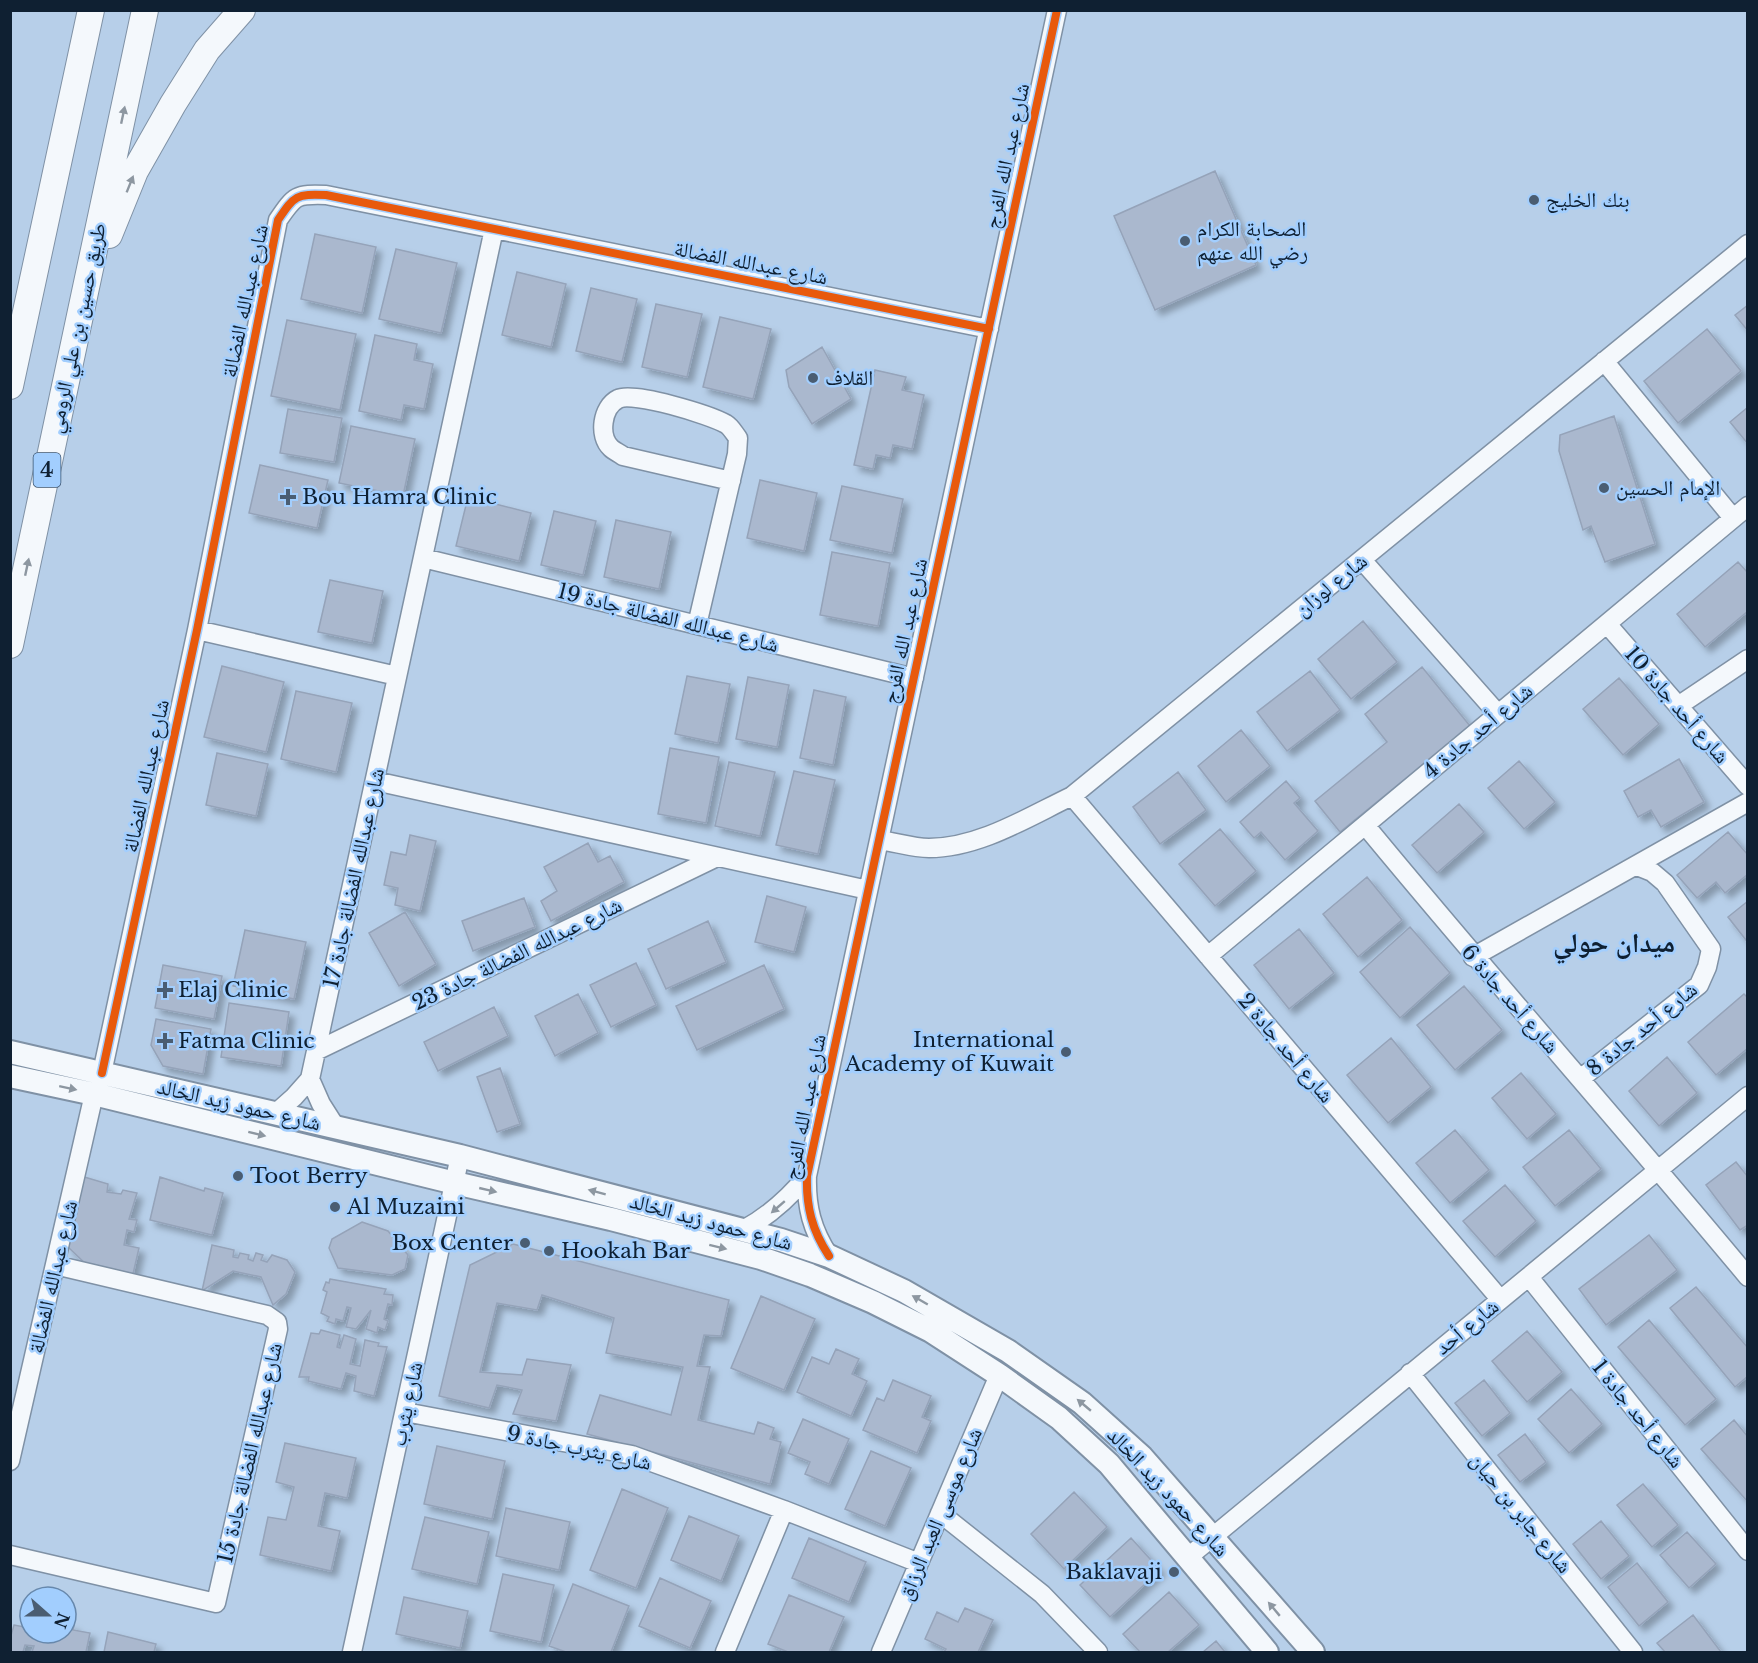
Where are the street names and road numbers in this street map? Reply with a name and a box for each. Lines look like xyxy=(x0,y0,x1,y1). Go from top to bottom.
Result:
street label: شارع عبد الله الفرج xyxy=(979,81,1035,231)
street label: طريق حسين بن علي الرومي xyxy=(42,221,115,436)
street label: شارع عبدالله الفضالة xyxy=(216,222,274,380)
street label: شارع عبدالله الفضالة xyxy=(672,235,830,291)
road number: 4 xyxy=(34,453,60,487)
street label: شارع لوزان xyxy=(1290,548,1372,622)
street label: شارع عبد الله الفرج xyxy=(877,556,933,706)
street label: شارع عبدالله الفضالة جادة 19 xyxy=(555,578,781,658)
street label: شارع أحد جادة 10 xyxy=(1619,641,1735,769)
street label: شارع أحد جادة 4 xyxy=(1418,678,1538,784)
street label: شارع عبدالله الفضالة xyxy=(117,697,175,855)
street label: شارع عبدالله الفضالة جادة 17 xyxy=(318,766,390,990)
street label: شارع عبدالله الفضالة جادة 23 xyxy=(408,892,626,1016)
street label: شارع أحد جادة 6 xyxy=(1456,939,1564,1059)
street label: شارع أحد جادة 8 xyxy=(1581,976,1703,1082)
street label: شارع أحد جادة 2 xyxy=(1233,988,1339,1108)
street label: شارع عبد الله الفرج xyxy=(778,1032,832,1182)
street label: شارع حمود زيد الخالد xyxy=(155,1074,323,1136)
street label: شارع حمود زيد الخالد xyxy=(627,1188,795,1256)
street label: شارع عبدالله الفضالة xyxy=(23,1198,83,1356)
street label: شارع أحد xyxy=(1430,1294,1504,1360)
street label: شارع عبدالله الفضالة جادة 15 xyxy=(212,1340,288,1566)
street label: شارع أحد جادة 1 xyxy=(1586,1355,1690,1473)
street label: شارع يثرب xyxy=(385,1360,429,1448)
street label: شارع يثرب جادة 9 xyxy=(504,1420,654,1476)
street label: شارع حمود زيد الخالد xyxy=(1102,1422,1234,1562)
street label: شارع موسى العبد الرزاق xyxy=(892,1424,988,1604)
street label: شارع جابر بن حيان xyxy=(1464,1447,1578,1579)

